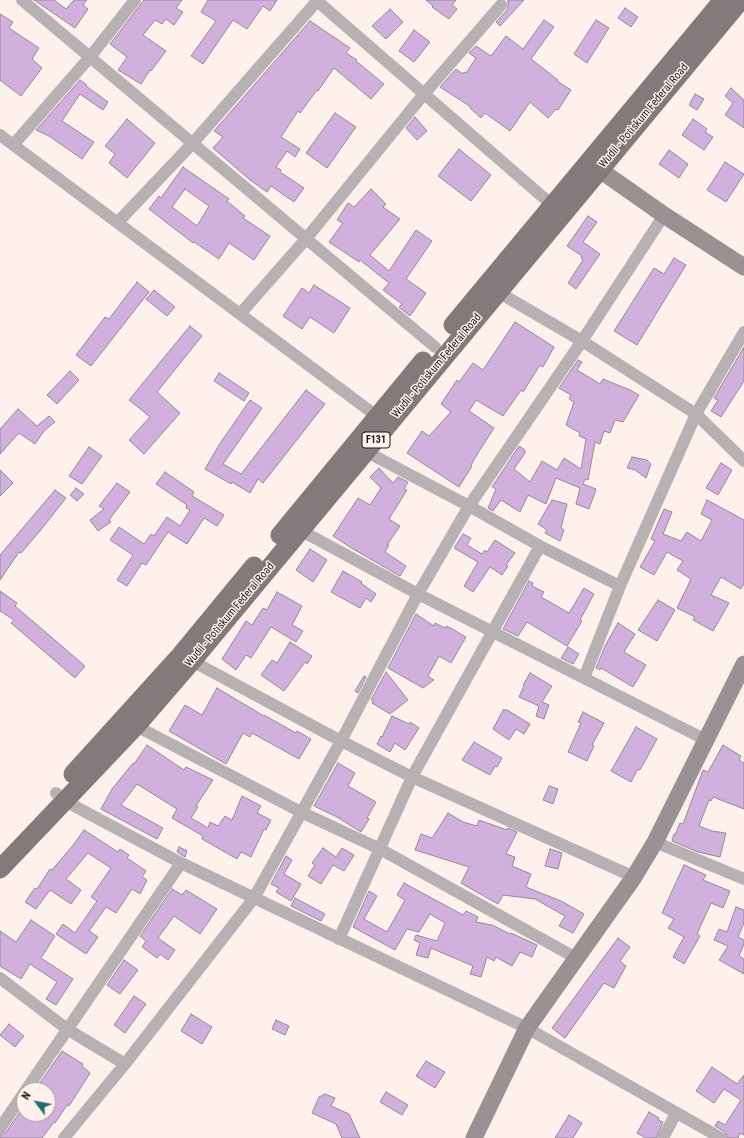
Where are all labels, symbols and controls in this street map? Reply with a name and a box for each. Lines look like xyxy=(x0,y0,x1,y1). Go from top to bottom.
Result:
street label: Wudil - Potiskum Federal Road xyxy=(597,61,691,171)
street label: Wudil - Potiskum Federal Road xyxy=(390,311,484,421)
road number: F131 xyxy=(362,432,390,448)
street label: Wudil - Potiskum Federal Road xyxy=(183,560,277,670)
north arrow xyxy=(16,1082,56,1122)
text: N xyxy=(19,1090,34,1102)

